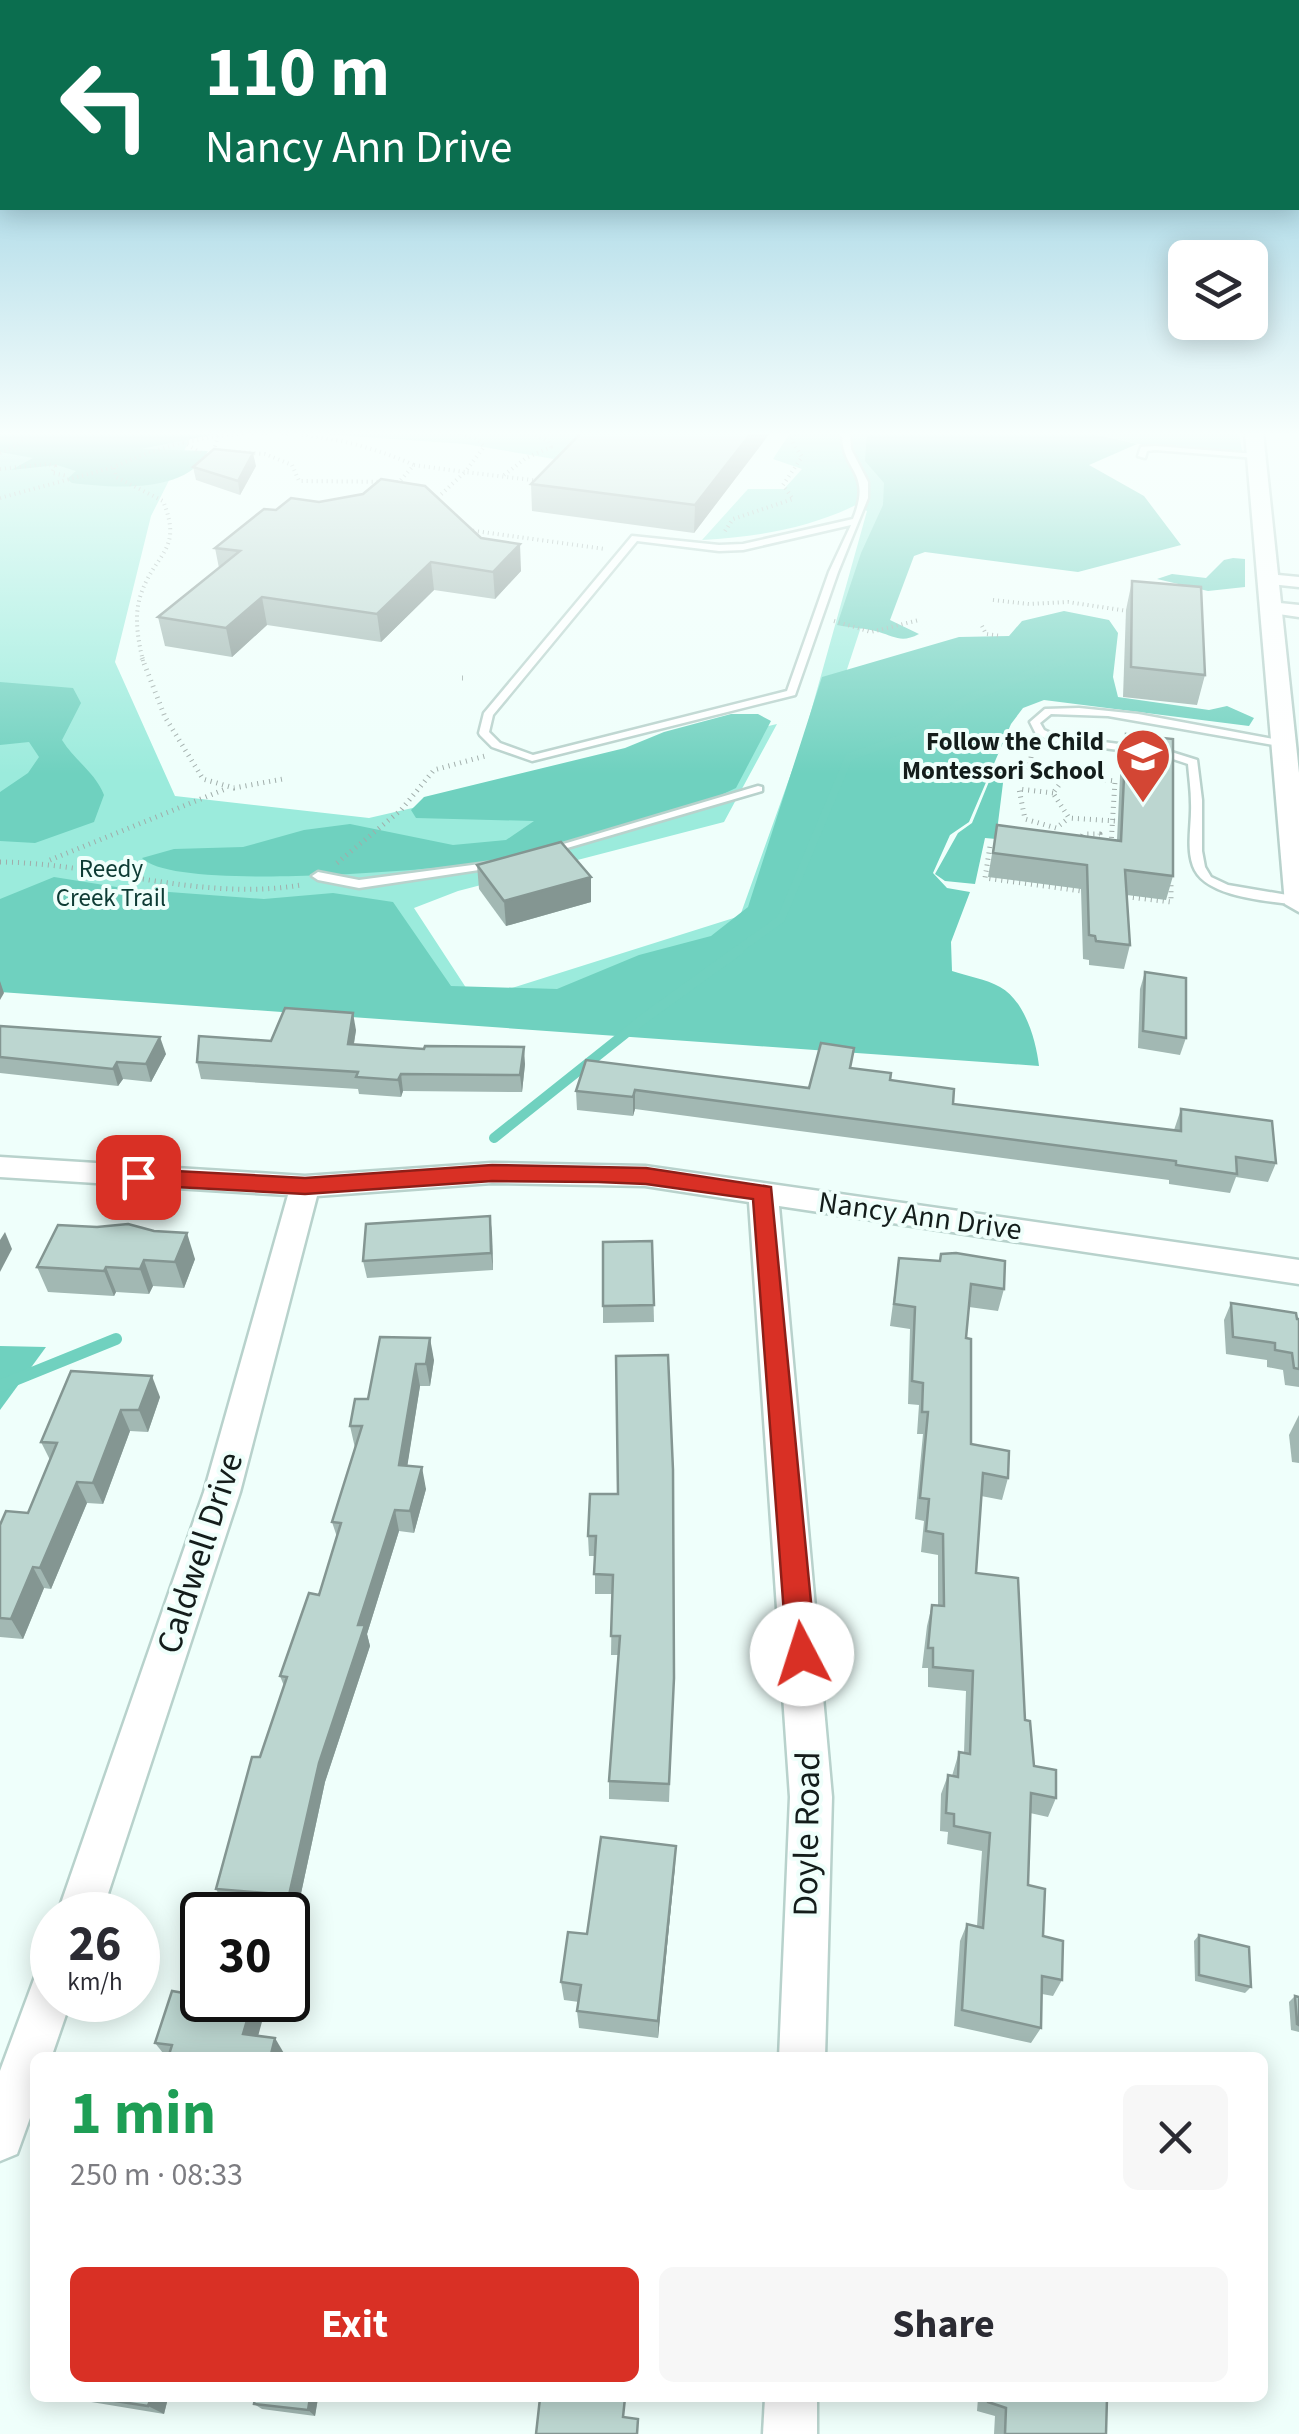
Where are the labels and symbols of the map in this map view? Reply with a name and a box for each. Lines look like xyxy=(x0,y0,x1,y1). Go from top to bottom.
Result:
place label: Follow the Child Montessori School xyxy=(902,724,1104,789)
school or university icon: Follow the Child Montessori School xyxy=(1113,726,1173,805)
park label: Reedy Creek Trail xyxy=(56,851,166,916)
pin xyxy=(96,1135,181,1220)
street label: Nancy Ann Drive xyxy=(816,1180,1024,1252)
street label: Caldwell Drive xyxy=(144,1446,256,1660)
position arrow xyxy=(750,1602,854,1706)
street label: Doyle Road xyxy=(781,1751,833,1917)
speed limit sign: 30 xyxy=(180,1892,310,2022)

